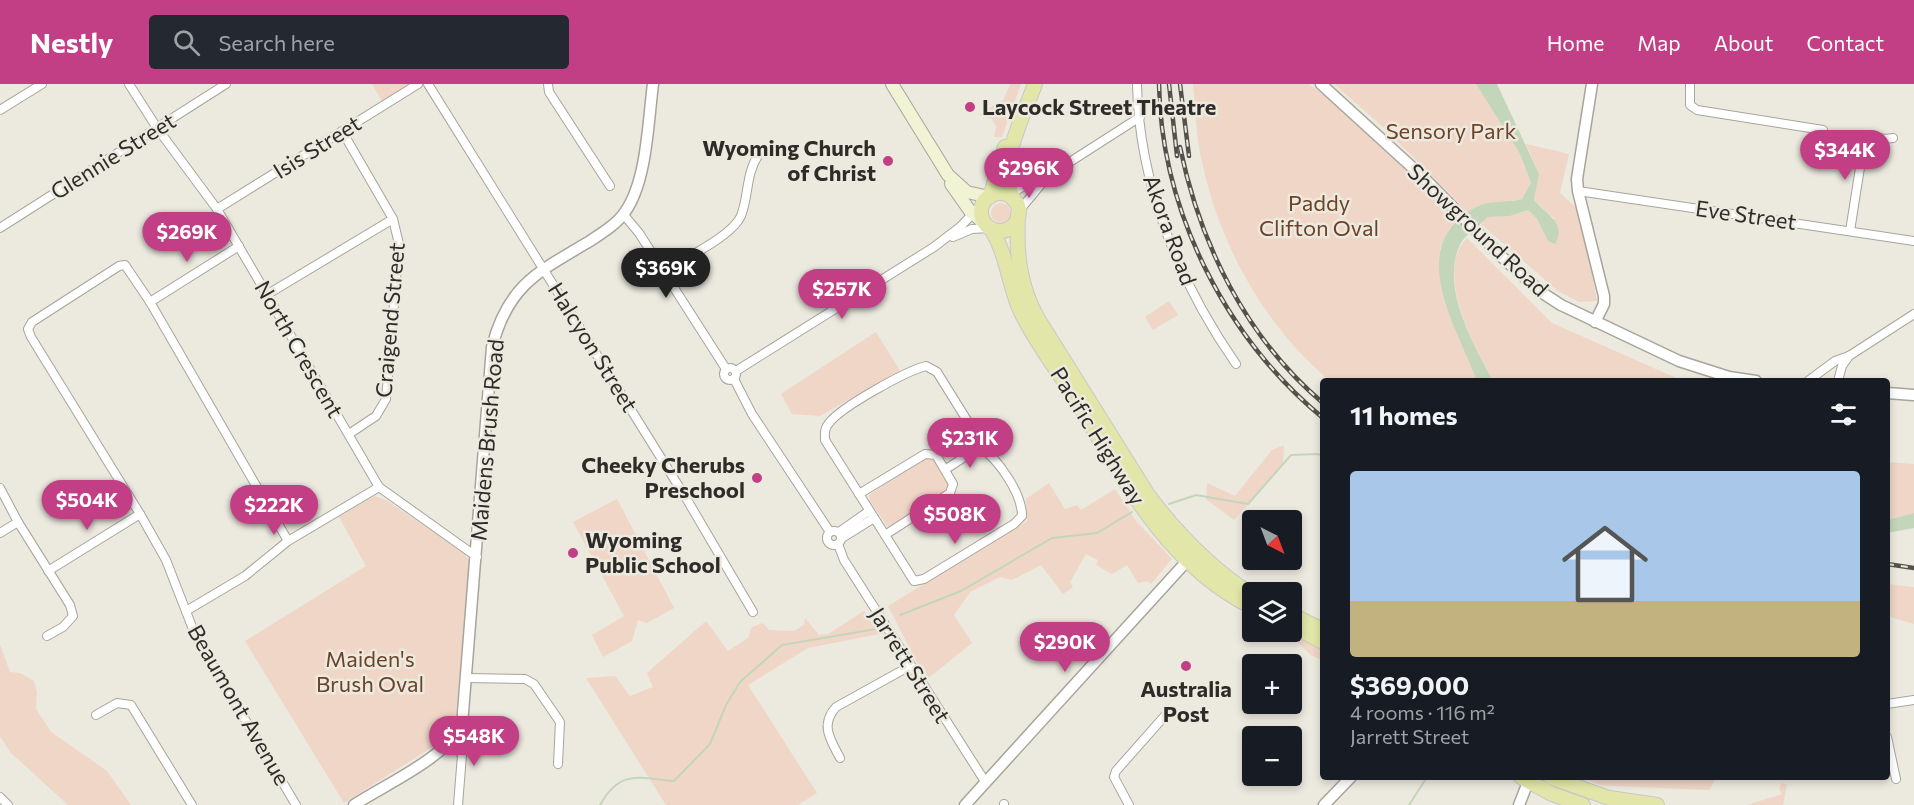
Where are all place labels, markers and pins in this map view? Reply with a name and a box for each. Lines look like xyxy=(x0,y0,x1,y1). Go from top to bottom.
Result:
place label: Laycock Street Theatre xyxy=(982,93,1216,120)
marker: Laycock Street Theatre xyxy=(963,100,977,114)
pin: $344K xyxy=(1803,130,1887,181)
place label: Wyoming Church of Christ xyxy=(702,134,876,186)
pin: $296K xyxy=(987,148,1071,199)
marker: Wyoming Church of Christ xyxy=(881,154,895,168)
pin: $269K xyxy=(145,212,229,263)
pin: $369K xyxy=(624,248,708,299)
pin: $257K xyxy=(800,269,884,320)
pin: $231K xyxy=(928,418,1012,469)
place label: Cheeky Cherubs Preschool xyxy=(581,451,745,503)
marker: Cheeky Cherubs Preschool xyxy=(750,471,764,485)
pin: $504K xyxy=(45,480,129,531)
pin: $222K xyxy=(232,485,316,536)
pin: $508K xyxy=(913,494,997,545)
place label: Wyoming Public School xyxy=(585,526,721,578)
marker: Wyoming Public School xyxy=(566,546,580,560)
pin: $290K xyxy=(1023,622,1107,673)
marker: Australia Post xyxy=(1179,659,1193,673)
place label: Australia Post xyxy=(1140,675,1232,727)
pin: $548K xyxy=(432,716,516,767)

